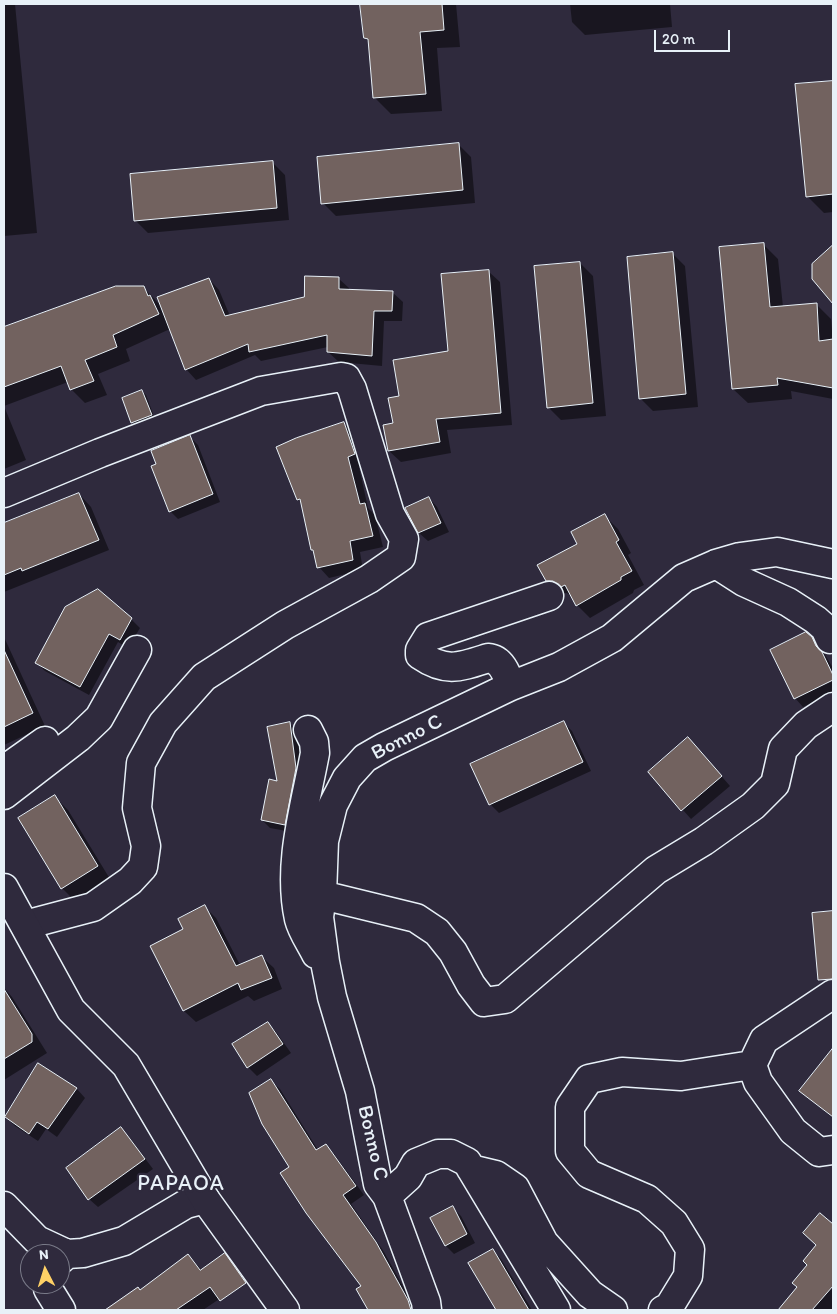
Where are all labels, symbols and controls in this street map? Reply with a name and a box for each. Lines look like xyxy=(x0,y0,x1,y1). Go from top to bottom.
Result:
scale bar xyxy=(657,20,733,52)
text: 20 m xyxy=(662,30,695,48)
street label: Bonno C xyxy=(367,709,447,767)
street label: Bonno C xyxy=(351,1103,393,1183)
district label: PAPAOA xyxy=(136,1171,226,1197)
north arrow xyxy=(20,1244,70,1294)
text: N xyxy=(38,1246,49,1263)

